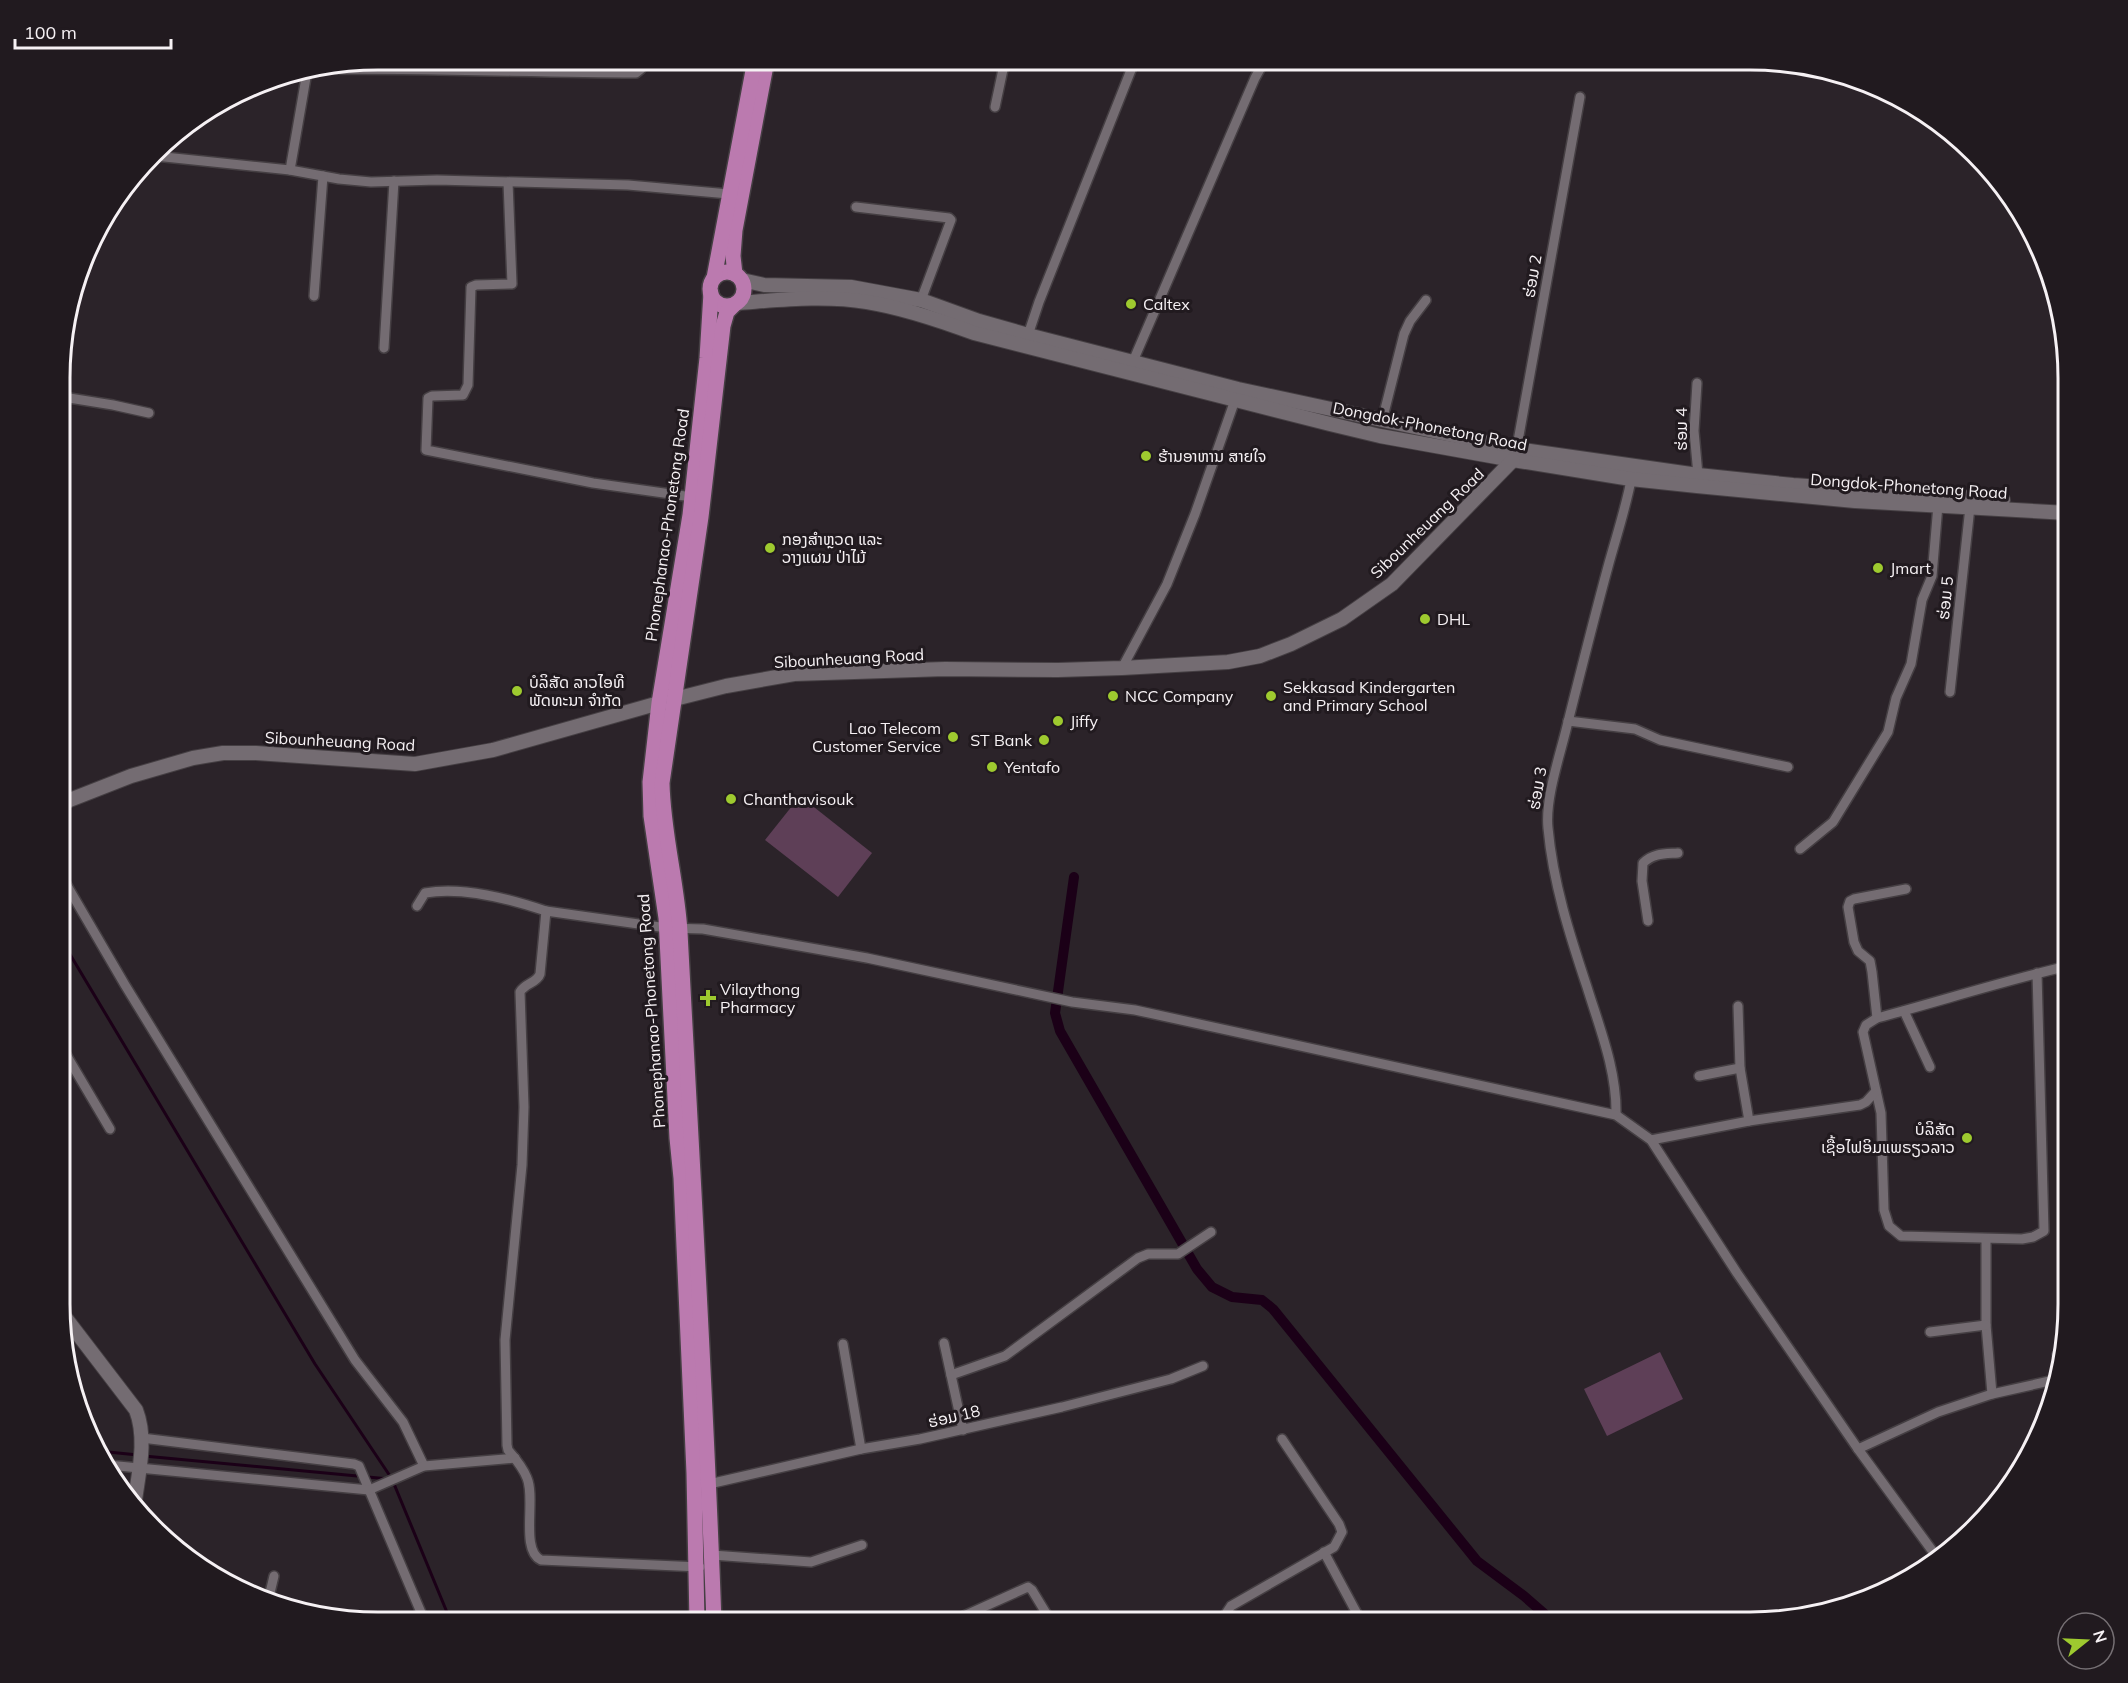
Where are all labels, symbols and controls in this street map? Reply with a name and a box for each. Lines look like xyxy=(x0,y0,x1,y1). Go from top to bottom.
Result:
scale bar xyxy=(15,12,171,50)
text: 100 m xyxy=(24,21,77,44)
street label: ຮ່ອມ 2 xyxy=(1518,253,1546,299)
place label: Caltex xyxy=(1143,294,1190,314)
marker: Caltex xyxy=(1124,297,1138,311)
street label: Dongdok-Phonetong Road xyxy=(1331,397,1529,455)
street label: Phonephanao-Phonetong Road xyxy=(641,407,693,643)
street label: ຮ່ອມ 4 xyxy=(1671,407,1691,451)
place label: ຮ້ານອາຫານ ສາຍໃຈ xyxy=(1158,446,1267,466)
marker: ຮ້ານອາຫານ ສາຍໃຈ xyxy=(1139,449,1153,463)
street label: Sibounheuang Road xyxy=(1366,464,1488,582)
street label: Dongdok-Phonetong Road xyxy=(1810,469,2008,503)
place label: ກອງສໍາຫຼວດ ແລະ ວາງແຜນ ປ່າໄມ້ xyxy=(782,529,883,567)
marker: ກອງສໍາຫຼວດ ແລະ ວາງແຜນ ປ່າໄມ້ xyxy=(763,541,777,555)
place label: Jmart xyxy=(1890,558,1931,578)
marker: Jmart xyxy=(1871,561,1885,575)
street label: ຮ່ອມ 5 xyxy=(1933,575,1957,621)
place label: DHL xyxy=(1437,609,1470,629)
marker: DHL xyxy=(1418,612,1432,626)
street label: Sibounheuang Road xyxy=(773,644,925,672)
place label: ບໍລິສັດ ລາວໄອທີ ພັດທະນາ ຈຳກັດ xyxy=(529,672,625,710)
place label: Sekkasad Kindergarten and Primary School xyxy=(1283,677,1455,715)
marker: ບໍລິສັດ ລາວໄອທີ ພັດທະນາ ຈຳກັດ xyxy=(510,684,524,698)
place label: NCC Company xyxy=(1125,686,1234,706)
marker: NCC Company xyxy=(1106,689,1120,703)
marker: Sekkasad Kindergarten and Primary School xyxy=(1264,689,1278,703)
place label: Jiffy xyxy=(1070,711,1099,731)
marker: Jiffy xyxy=(1051,714,1065,728)
place label: Lao Telecom Customer Service xyxy=(812,718,941,756)
street label: Sibounheuang Road xyxy=(264,727,416,755)
marker: Lao Telecom Customer Service xyxy=(946,730,960,744)
place label: ST Bank xyxy=(970,730,1033,750)
marker: ST Bank xyxy=(1037,733,1051,747)
place label: Yentafo xyxy=(1003,757,1060,777)
marker: Yentafo xyxy=(985,760,999,774)
street label: ຮ່ອມ 3 xyxy=(1523,765,1551,811)
place label: Chanthavisouk xyxy=(743,789,854,809)
marker: Chanthavisouk xyxy=(724,792,738,806)
street label: Phonephanao-Phonetong Road xyxy=(633,893,669,1129)
place label: Vilaythong Pharmacy xyxy=(720,979,800,1017)
marker: Vilaythong Pharmacy xyxy=(701,991,715,1005)
place label: ບໍລິສັດ ເຊື້ອໄຟອິມແພຣຽວລາວ xyxy=(1821,1119,1955,1158)
marker: ບໍລິສັດ ເຊື້ອໄຟອິມແພຣຽວລາວ xyxy=(1960,1131,1974,1145)
street label: ຮ່ອມ 18 xyxy=(926,1400,982,1432)
north arrow xyxy=(2056,1611,2116,1671)
text: N xyxy=(2089,1628,2112,1645)

